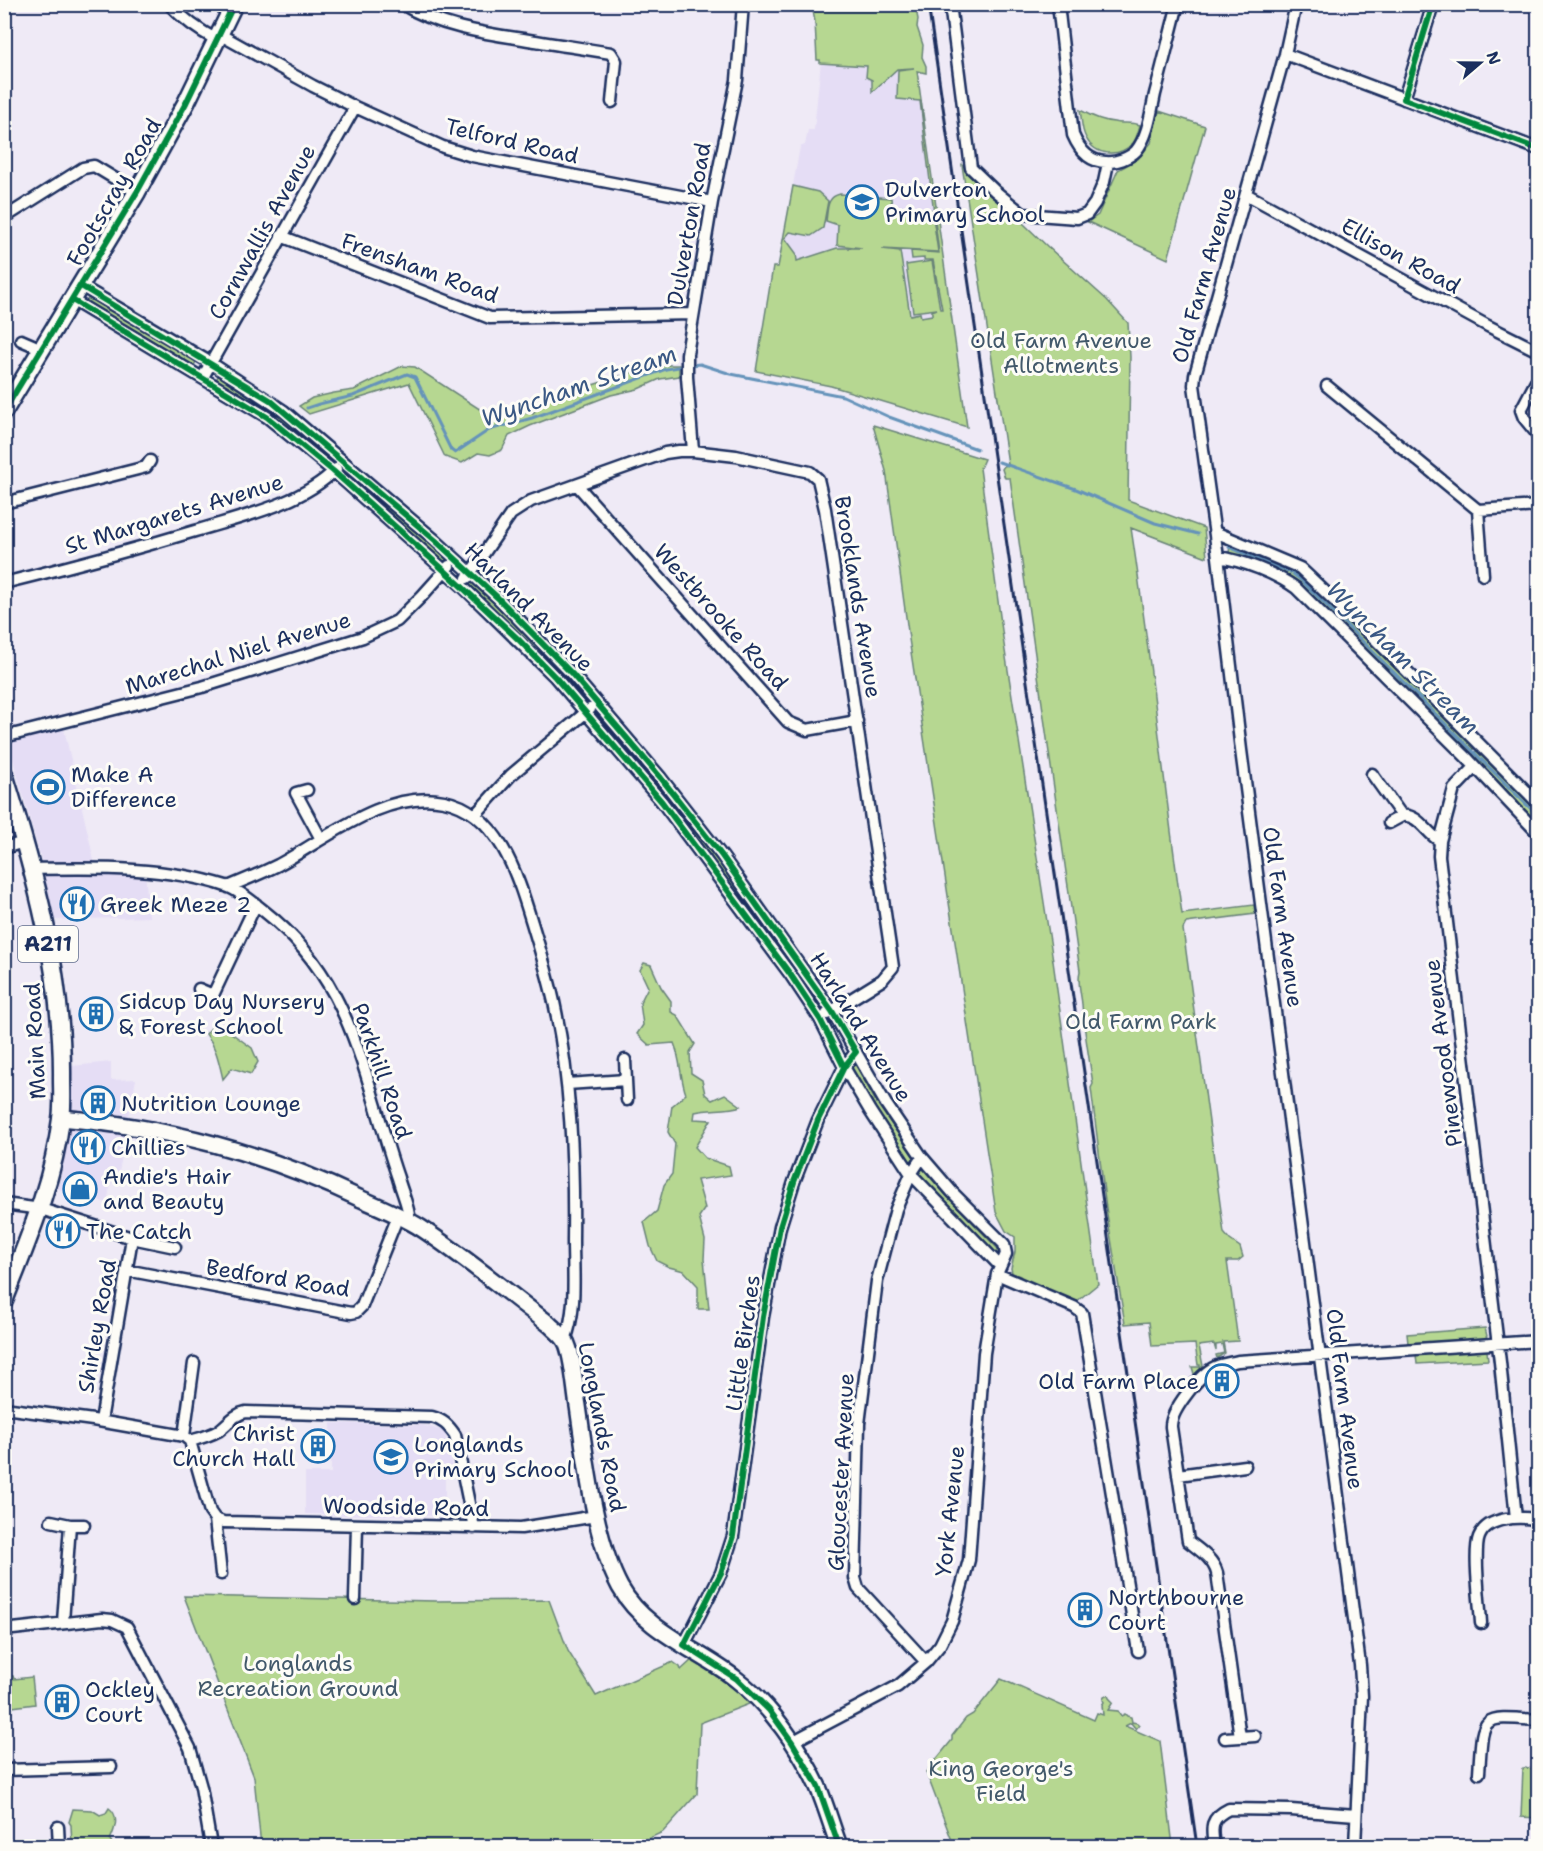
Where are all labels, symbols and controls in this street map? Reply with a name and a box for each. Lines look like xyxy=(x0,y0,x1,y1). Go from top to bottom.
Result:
north arrow xyxy=(1450,33,1510,93)
text: N xyxy=(1482,48,1506,68)
street label: Telford Road xyxy=(442,112,582,170)
street label: Footscray Road xyxy=(60,113,168,271)
street label: Cornwallis Avenue xyxy=(202,139,322,325)
street label: Dulverton Road xyxy=(660,140,718,308)
place label: Dulverton Primary School xyxy=(885,175,1045,229)
street label: Old Farm Avenue xyxy=(1165,183,1243,367)
school or university icon: Dulverton Primary School xyxy=(844,184,880,220)
street label: Ellison Road xyxy=(1336,211,1466,301)
street label: Frensham Road xyxy=(337,226,503,310)
park label: Old Farm Avenue Allotments xyxy=(970,326,1152,380)
water label: Wyncham Stream xyxy=(477,337,681,435)
street label: St Margarets Avenue xyxy=(61,467,287,561)
street label: Brooklands Avenue xyxy=(828,494,888,700)
street label: Harland Avenue xyxy=(458,536,600,678)
street label: Westbrooke Road xyxy=(647,537,795,697)
water label: Wyncham Stream xyxy=(1319,574,1487,742)
street label: Marechal Niel Avenue xyxy=(122,605,354,701)
place label: Make A Difference xyxy=(71,760,177,814)
sports icon: Make A Difference xyxy=(30,769,66,805)
street label: Old Farm Avenue xyxy=(1256,825,1310,1009)
restaurant icon: Greek Meze 2 xyxy=(59,886,95,922)
place label: Greek Meze 2 xyxy=(100,890,251,919)
road number: A211 xyxy=(18,926,78,962)
street label: Harland Avenue xyxy=(803,947,919,1107)
street label: Pinewood Avenue xyxy=(1417,958,1469,1148)
street label: Main Road xyxy=(17,982,53,1100)
place label: Sidcup Day Nursery & Forest School xyxy=(119,987,325,1041)
building icon: Sidcup Day Nursery & Forest School xyxy=(78,996,114,1032)
street label: Parkhill Road xyxy=(345,999,419,1143)
park label: Old Farm Park xyxy=(1065,1007,1217,1036)
building icon: Nutrition Lounge xyxy=(80,1085,116,1121)
place label: Nutrition Lounge xyxy=(121,1089,301,1118)
restaurant icon: Chillies xyxy=(70,1129,106,1165)
place label: Chillies xyxy=(111,1133,186,1162)
place label: Andie's Hair and Beauty xyxy=(103,1162,232,1216)
shop icon: Andie's Hair and Beauty xyxy=(62,1171,98,1207)
restaurant icon: The Catch xyxy=(45,1213,81,1249)
place label: The Catch xyxy=(86,1217,192,1246)
street label: Bedford Road xyxy=(204,1252,352,1304)
street label: Shirley Road xyxy=(71,1257,123,1395)
street label: Little Birches xyxy=(719,1273,767,1413)
street label: Old Farm Avenue xyxy=(1320,1307,1370,1491)
street label: Longlands Road xyxy=(571,1339,633,1515)
building icon: Old Farm Place xyxy=(1204,1363,1240,1399)
place label: Old Farm Place xyxy=(1038,1367,1199,1396)
street label: Gloucester Avenue xyxy=(821,1372,861,1572)
place label: Christ Church Hall xyxy=(172,1419,295,1473)
building icon: Christ Church Hall xyxy=(300,1428,336,1464)
place label: Longlands Primary School xyxy=(414,1430,574,1484)
school or university icon: Longlands Primary School xyxy=(373,1439,409,1475)
street label: York Avenue xyxy=(929,1444,971,1578)
street label: Woodside Road xyxy=(323,1491,489,1523)
place label: Northbourne Court xyxy=(1108,1583,1244,1637)
building icon: Northbourne Court xyxy=(1067,1592,1103,1628)
park label: Longlands Recreation Ground xyxy=(198,1649,398,1703)
place label: Ockley Court xyxy=(85,1675,155,1729)
building icon: Ockley Court xyxy=(44,1684,80,1720)
park label: King George's Field xyxy=(928,1754,1074,1808)

